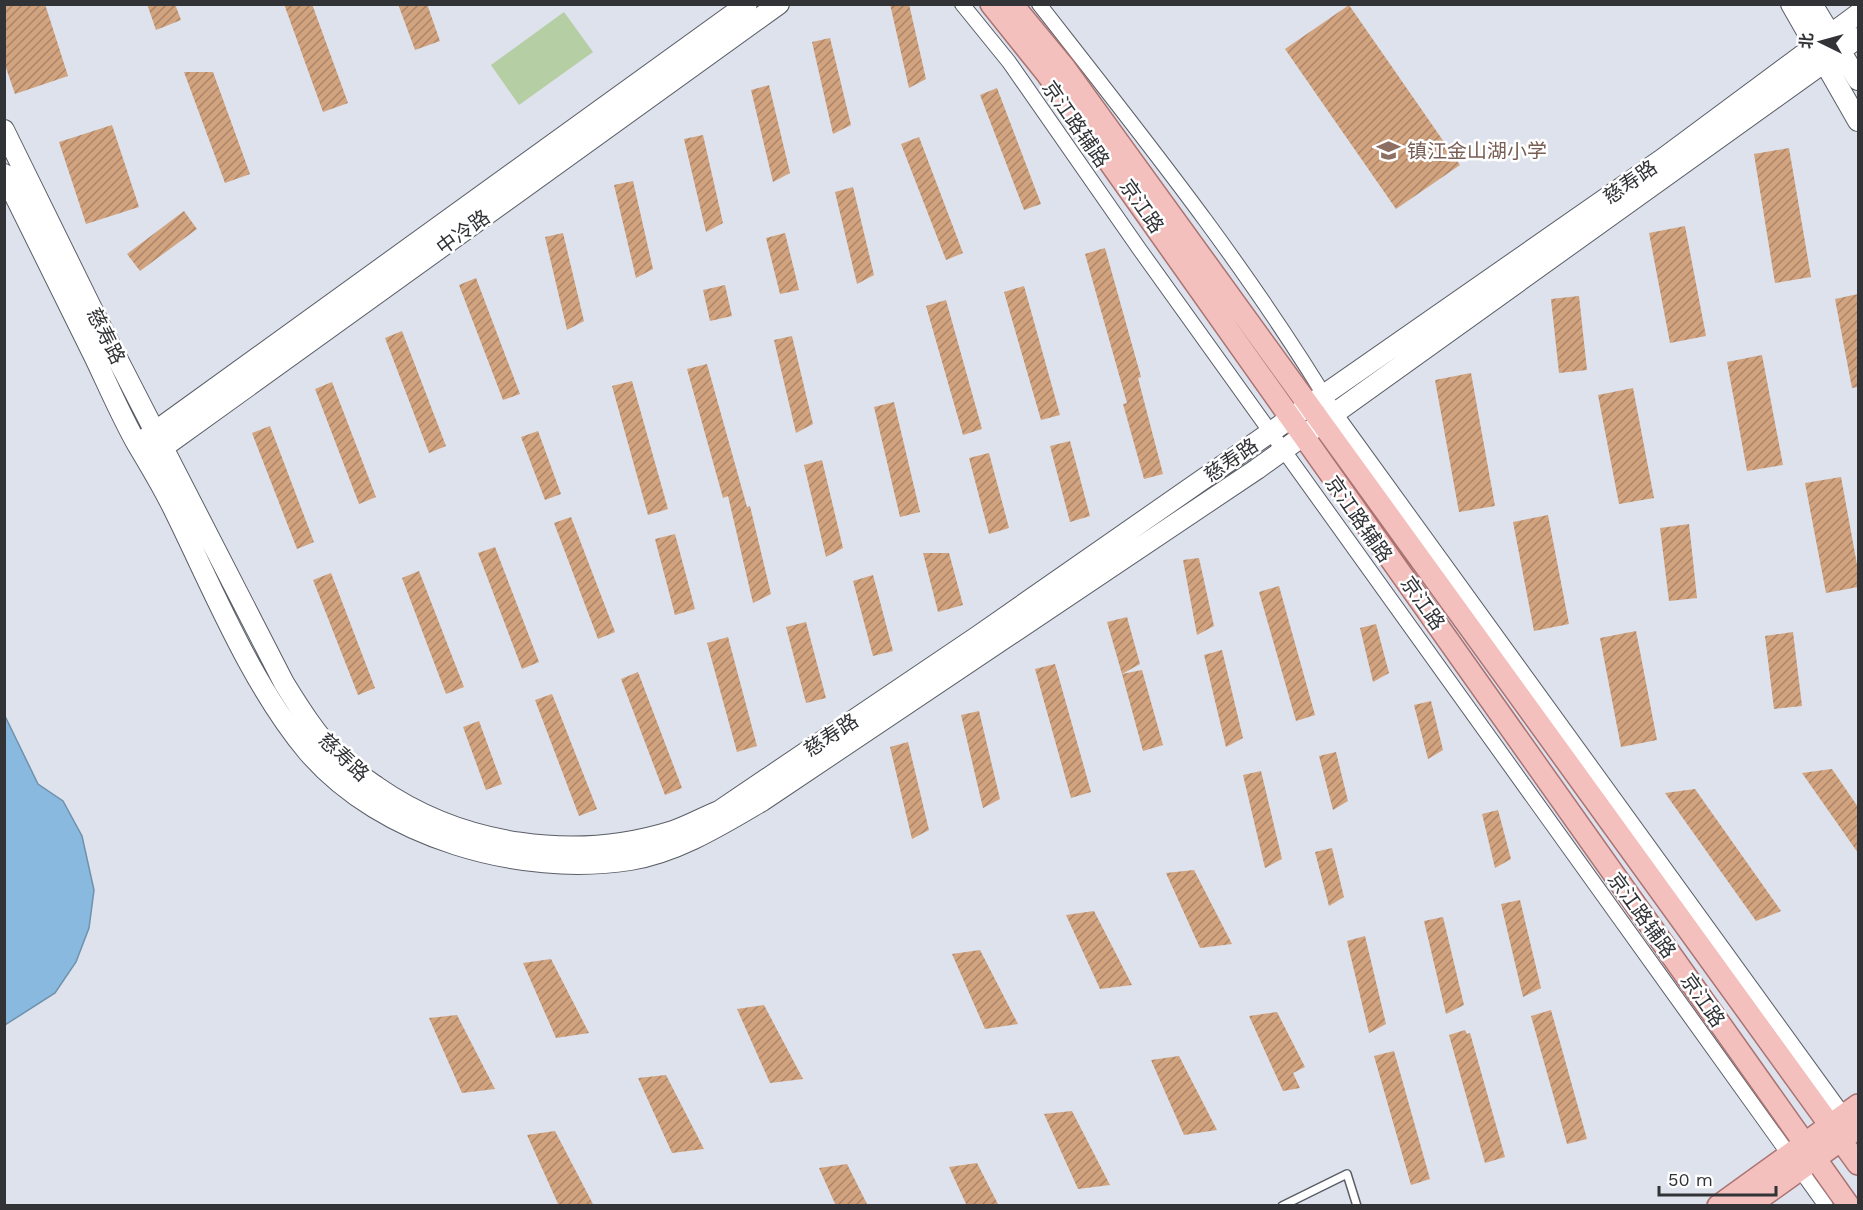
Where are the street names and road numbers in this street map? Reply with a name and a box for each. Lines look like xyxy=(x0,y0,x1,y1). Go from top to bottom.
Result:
street label: 京江路辅路 xyxy=(1037,76,1115,172)
street label: 慈寿路 xyxy=(1599,155,1661,209)
street label: 京江路 xyxy=(1115,175,1169,237)
street label: 中冷路 xyxy=(432,205,494,259)
street label: 慈寿路 xyxy=(82,304,130,368)
street label: 慈寿路 xyxy=(1200,433,1262,487)
street label: 京江路辅路 xyxy=(1320,471,1398,567)
street label: 京江路 xyxy=(1396,572,1450,634)
street label: 慈寿路 xyxy=(799,708,863,762)
street label: 慈寿路 xyxy=(314,728,374,786)
street label: 京江路辅路 xyxy=(1603,867,1681,963)
street label: 京江路 xyxy=(1676,969,1730,1031)

